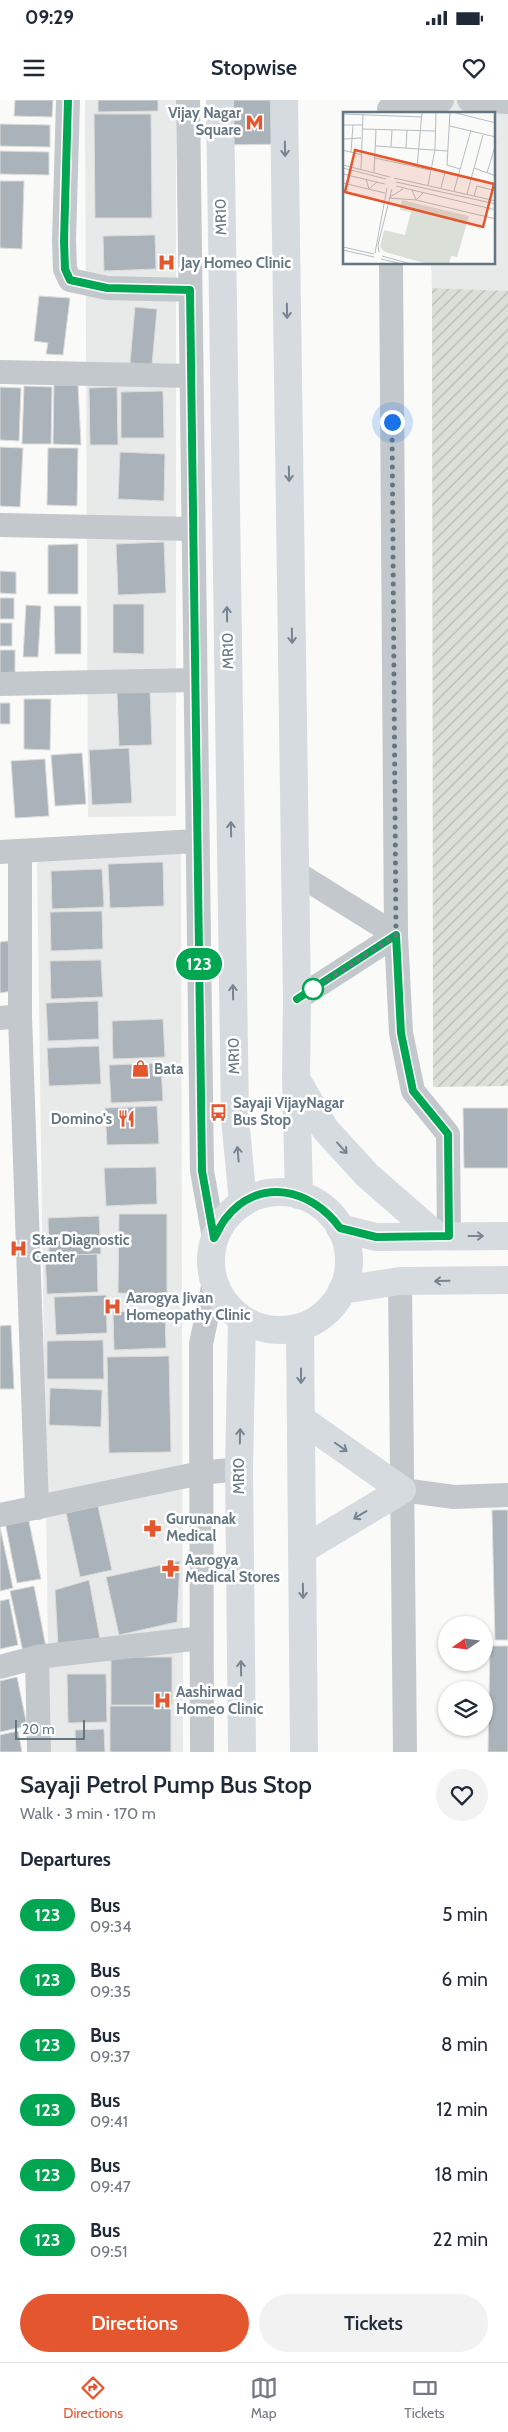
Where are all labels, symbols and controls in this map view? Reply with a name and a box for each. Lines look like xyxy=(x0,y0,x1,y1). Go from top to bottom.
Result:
text: 09:29 xyxy=(25,6,74,29)
icon: menu xyxy=(20,54,48,82)
text: Stopwise xyxy=(211,54,297,81)
icon: heart xyxy=(460,54,488,82)
place label: Vijay Nagar Square xyxy=(168,104,241,139)
metro station icon: Vijay Nagar Square xyxy=(245,112,265,132)
inset map xyxy=(343,112,496,265)
one-way arrow xyxy=(280,140,290,156)
street label: MR10 xyxy=(212,199,230,235)
hospital icon: Jay Homeo Clinic xyxy=(157,253,177,273)
place label: Jay Homeo Clinic xyxy=(180,254,291,272)
one-way arrow xyxy=(282,302,292,319)
your location xyxy=(380,410,405,435)
one-way arrow xyxy=(285,465,294,481)
one-way arrow xyxy=(223,607,232,623)
one-way arrow xyxy=(287,628,297,644)
street label: MR10 xyxy=(219,633,237,669)
one-way arrow xyxy=(226,821,236,838)
line badge: 123 xyxy=(170,948,228,980)
text: 123 xyxy=(186,953,212,975)
unlabelled marker xyxy=(302,978,324,1000)
one-way arrow xyxy=(228,984,238,1000)
street label: MR10 xyxy=(225,1038,243,1074)
shop icon: Bata xyxy=(130,1059,150,1079)
place label: Bata xyxy=(154,1060,184,1078)
place label: Sayaji VijayNagar Bus Stop xyxy=(233,1094,344,1129)
bus stop icon: Sayaji VijayNagar Bus Stop xyxy=(209,1102,229,1122)
restaurant icon: Domino's xyxy=(116,1109,136,1129)
place label: Domino's xyxy=(51,1110,112,1128)
one-way arrow xyxy=(336,1141,348,1154)
one-way arrow xyxy=(234,1146,243,1162)
place label: Star Diagnostic Center xyxy=(32,1231,130,1266)
one-way arrow xyxy=(467,1231,483,1241)
hospital icon: Star Diagnostic Center xyxy=(8,1239,28,1259)
one-way arrow xyxy=(434,1276,450,1286)
place label: Aarogya Jivan Homeopathy Clinic xyxy=(126,1289,251,1324)
hospital icon: Aarogya Jivan Homeopathy Clinic xyxy=(102,1297,122,1317)
one-way arrow xyxy=(296,1368,306,1384)
one-way arrow xyxy=(235,1428,244,1444)
one-way arrow xyxy=(334,1442,348,1452)
street label: MR10 xyxy=(230,1458,248,1494)
place label: Gurunanak Medical xyxy=(166,1510,237,1545)
one-way arrow xyxy=(354,1510,368,1520)
pharmacy icon: Gurunanak Medical xyxy=(142,1518,162,1538)
place label: Aarogya Medical Stores xyxy=(185,1551,280,1586)
pharmacy icon: Aarogya Medical Stores xyxy=(161,1559,181,1579)
one-way arrow xyxy=(298,1582,308,1599)
north arrow xyxy=(438,1616,492,1671)
map controls xyxy=(438,1616,493,1736)
one-way arrow xyxy=(236,1661,246,1677)
button: layers xyxy=(438,1681,493,1736)
place label: Aashirwad Homeo Clinic xyxy=(176,1683,264,1718)
hospital icon: Aashirwad Homeo Clinic xyxy=(152,1691,172,1711)
scale bar xyxy=(15,1717,85,1740)
text: 20 m xyxy=(22,1720,55,1738)
button: heart xyxy=(436,1769,488,1821)
text: Sayaji Petrol Pump Bus Stop xyxy=(20,1770,312,1799)
text: Walk · 3 min · 170 m xyxy=(20,1804,156,1823)
text: Departures xyxy=(20,1848,111,1871)
text: Bus xyxy=(90,1894,120,1917)
text: 5 min xyxy=(442,1903,488,1926)
text: 123 xyxy=(35,1904,60,1926)
text: 09:34 xyxy=(90,1917,132,1936)
text: Bus xyxy=(90,1959,120,1982)
text: 6 min xyxy=(442,1968,488,1991)
text: 123 xyxy=(35,1969,60,1991)
text: 09:35 xyxy=(90,1982,131,2001)
text: Bus xyxy=(90,2024,120,2047)
text: 8 min xyxy=(441,2033,488,2056)
text: 123 xyxy=(35,2034,60,2056)
text: 09:37 xyxy=(90,2047,130,2066)
text: Bus xyxy=(90,2089,120,2112)
text: 12 min xyxy=(436,2098,488,2121)
text: 123 xyxy=(35,2099,60,2121)
text: 09:41 xyxy=(90,2112,128,2131)
text: Bus xyxy=(90,2154,120,2177)
text: 18 min xyxy=(435,2163,488,2186)
text: 123 xyxy=(35,2164,60,2186)
text: 09:47 xyxy=(90,2177,131,2196)
text: Bus xyxy=(90,2219,120,2242)
text: 22 min xyxy=(433,2228,488,2251)
text: 123 xyxy=(35,2229,60,2251)
text: 09:51 xyxy=(90,2242,127,2261)
button: Directions xyxy=(20,2294,249,2352)
button: Tickets xyxy=(259,2294,488,2352)
tab: Directions xyxy=(63,2374,123,2422)
tab: Map xyxy=(250,2374,278,2422)
tab: Tickets xyxy=(404,2374,445,2422)

